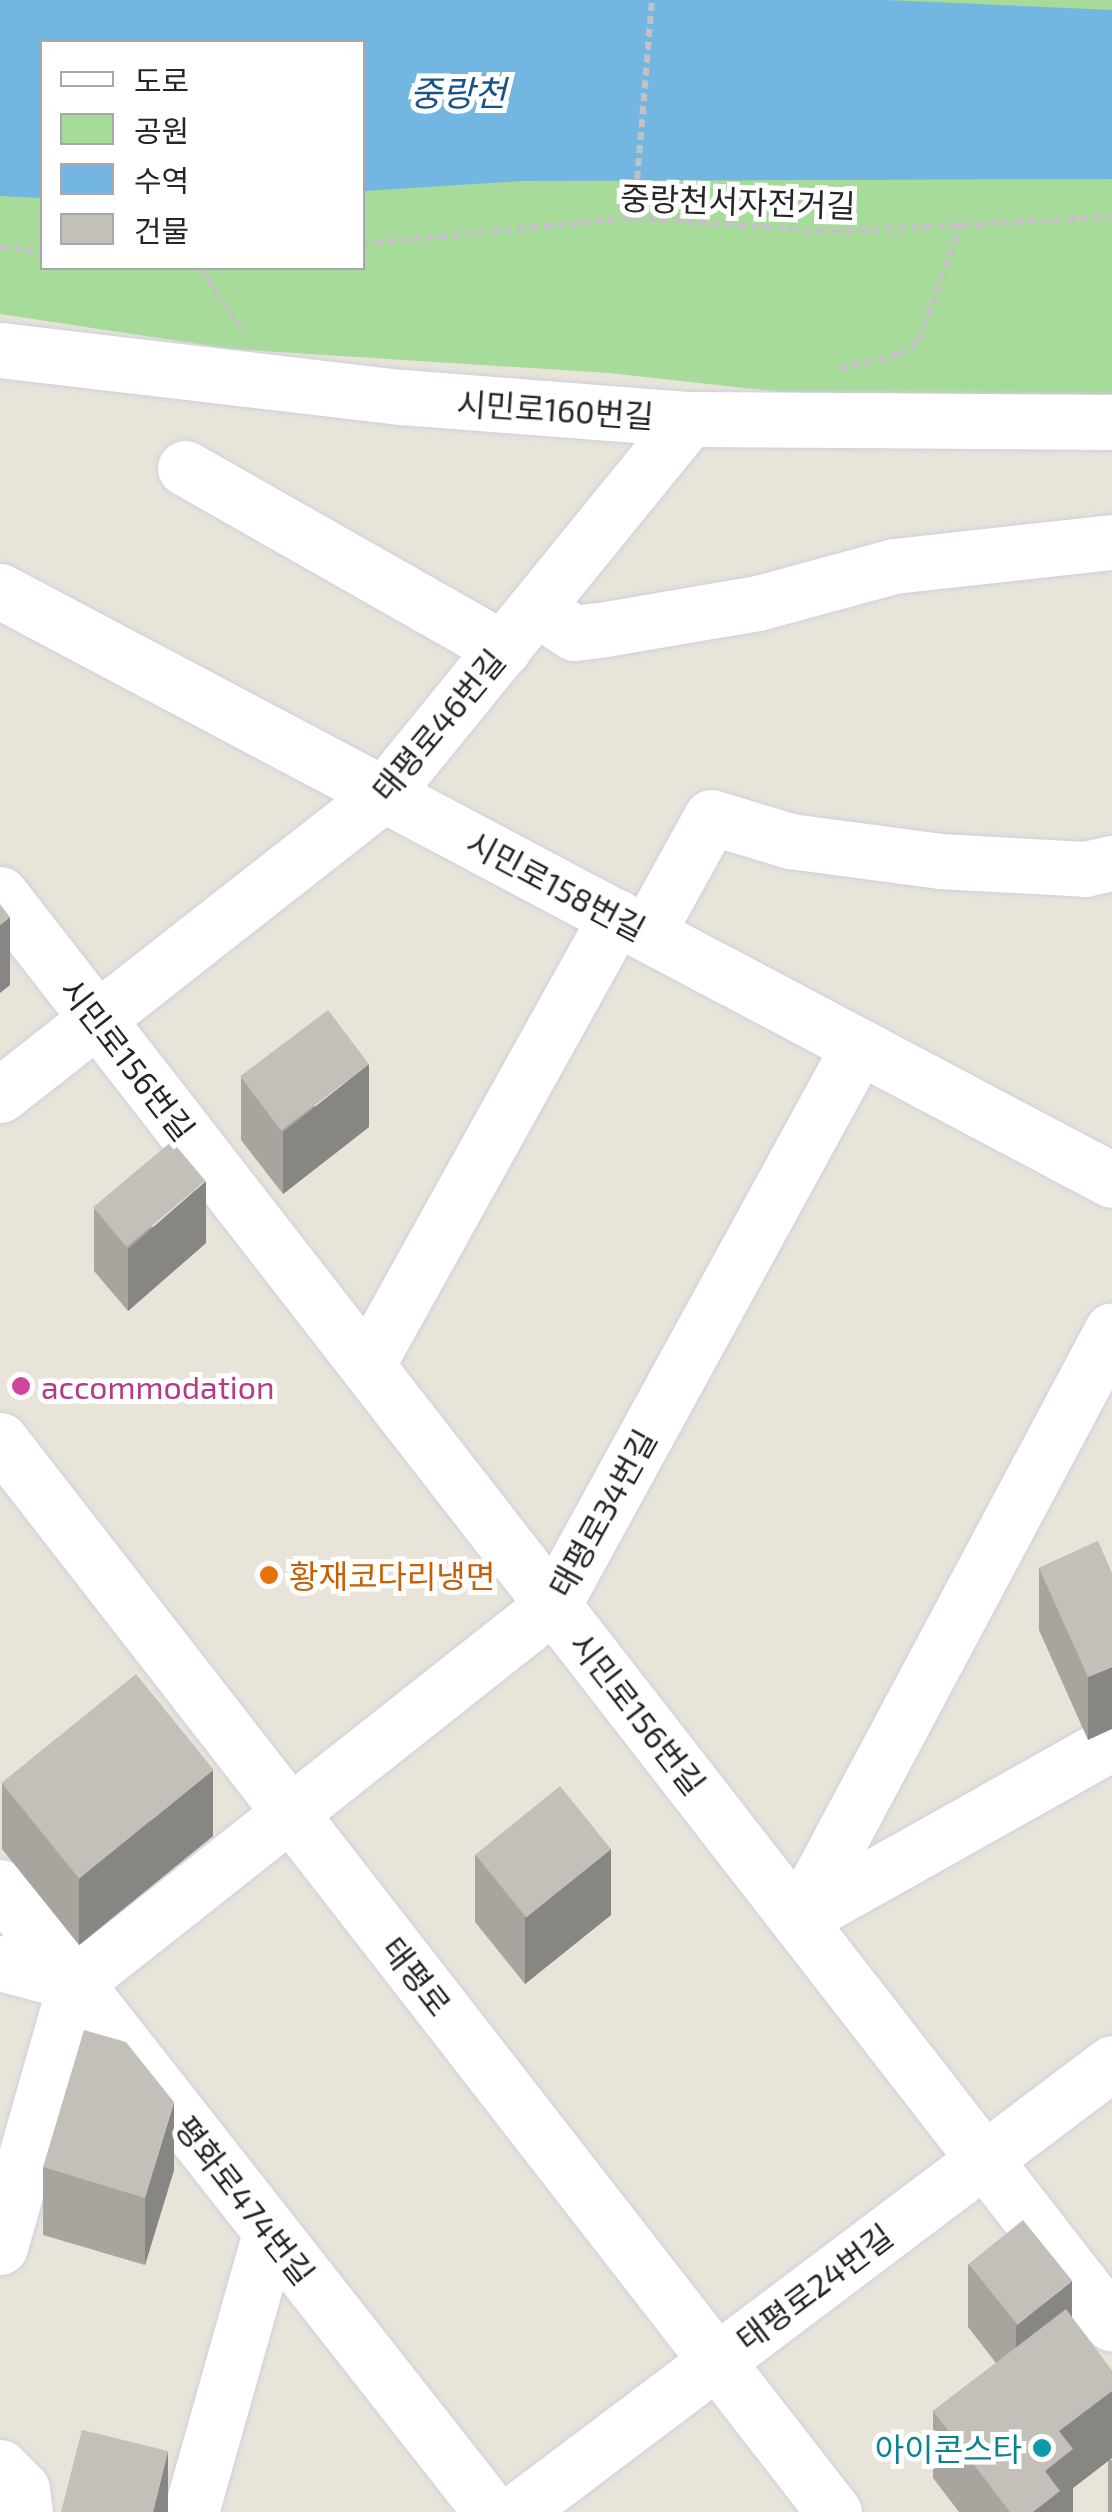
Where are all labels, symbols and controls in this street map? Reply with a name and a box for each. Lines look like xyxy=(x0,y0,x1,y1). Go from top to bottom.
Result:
legend xyxy=(40,40,365,270)
text: 도로 xyxy=(134,62,189,98)
water label: 중랑천 xyxy=(410,71,506,113)
text: 공원 xyxy=(134,112,189,148)
text: 수역 xyxy=(134,162,189,198)
street label: 중랑천서자전거길 xyxy=(620,178,856,224)
text: 건물 xyxy=(134,212,189,248)
street label: 시민로160번길 xyxy=(455,383,655,435)
street label: 태평로46번길 xyxy=(364,642,512,808)
street label: 시민로158번길 xyxy=(460,822,652,948)
street label: 시민로156번길 xyxy=(53,970,203,1148)
place label: accommodation xyxy=(41,1367,275,1405)
marker: accommodation xyxy=(10,1375,32,1397)
street label: 태평로34번길 xyxy=(540,1423,664,1603)
place label: 황재코다리냉면 xyxy=(289,1556,495,1594)
marker: 황재코다리냉면 xyxy=(258,1564,280,1586)
street label: 시민로156번길 xyxy=(563,1624,713,1802)
street label: 태평로 xyxy=(375,1929,459,2023)
street label: 평화로474번길 xyxy=(167,2108,323,2292)
street label: 태평로24번길 xyxy=(729,2216,899,2358)
place label: 아이콘스타 xyxy=(875,2429,1022,2467)
marker: 아이콘스타 xyxy=(1031,2437,1053,2459)

